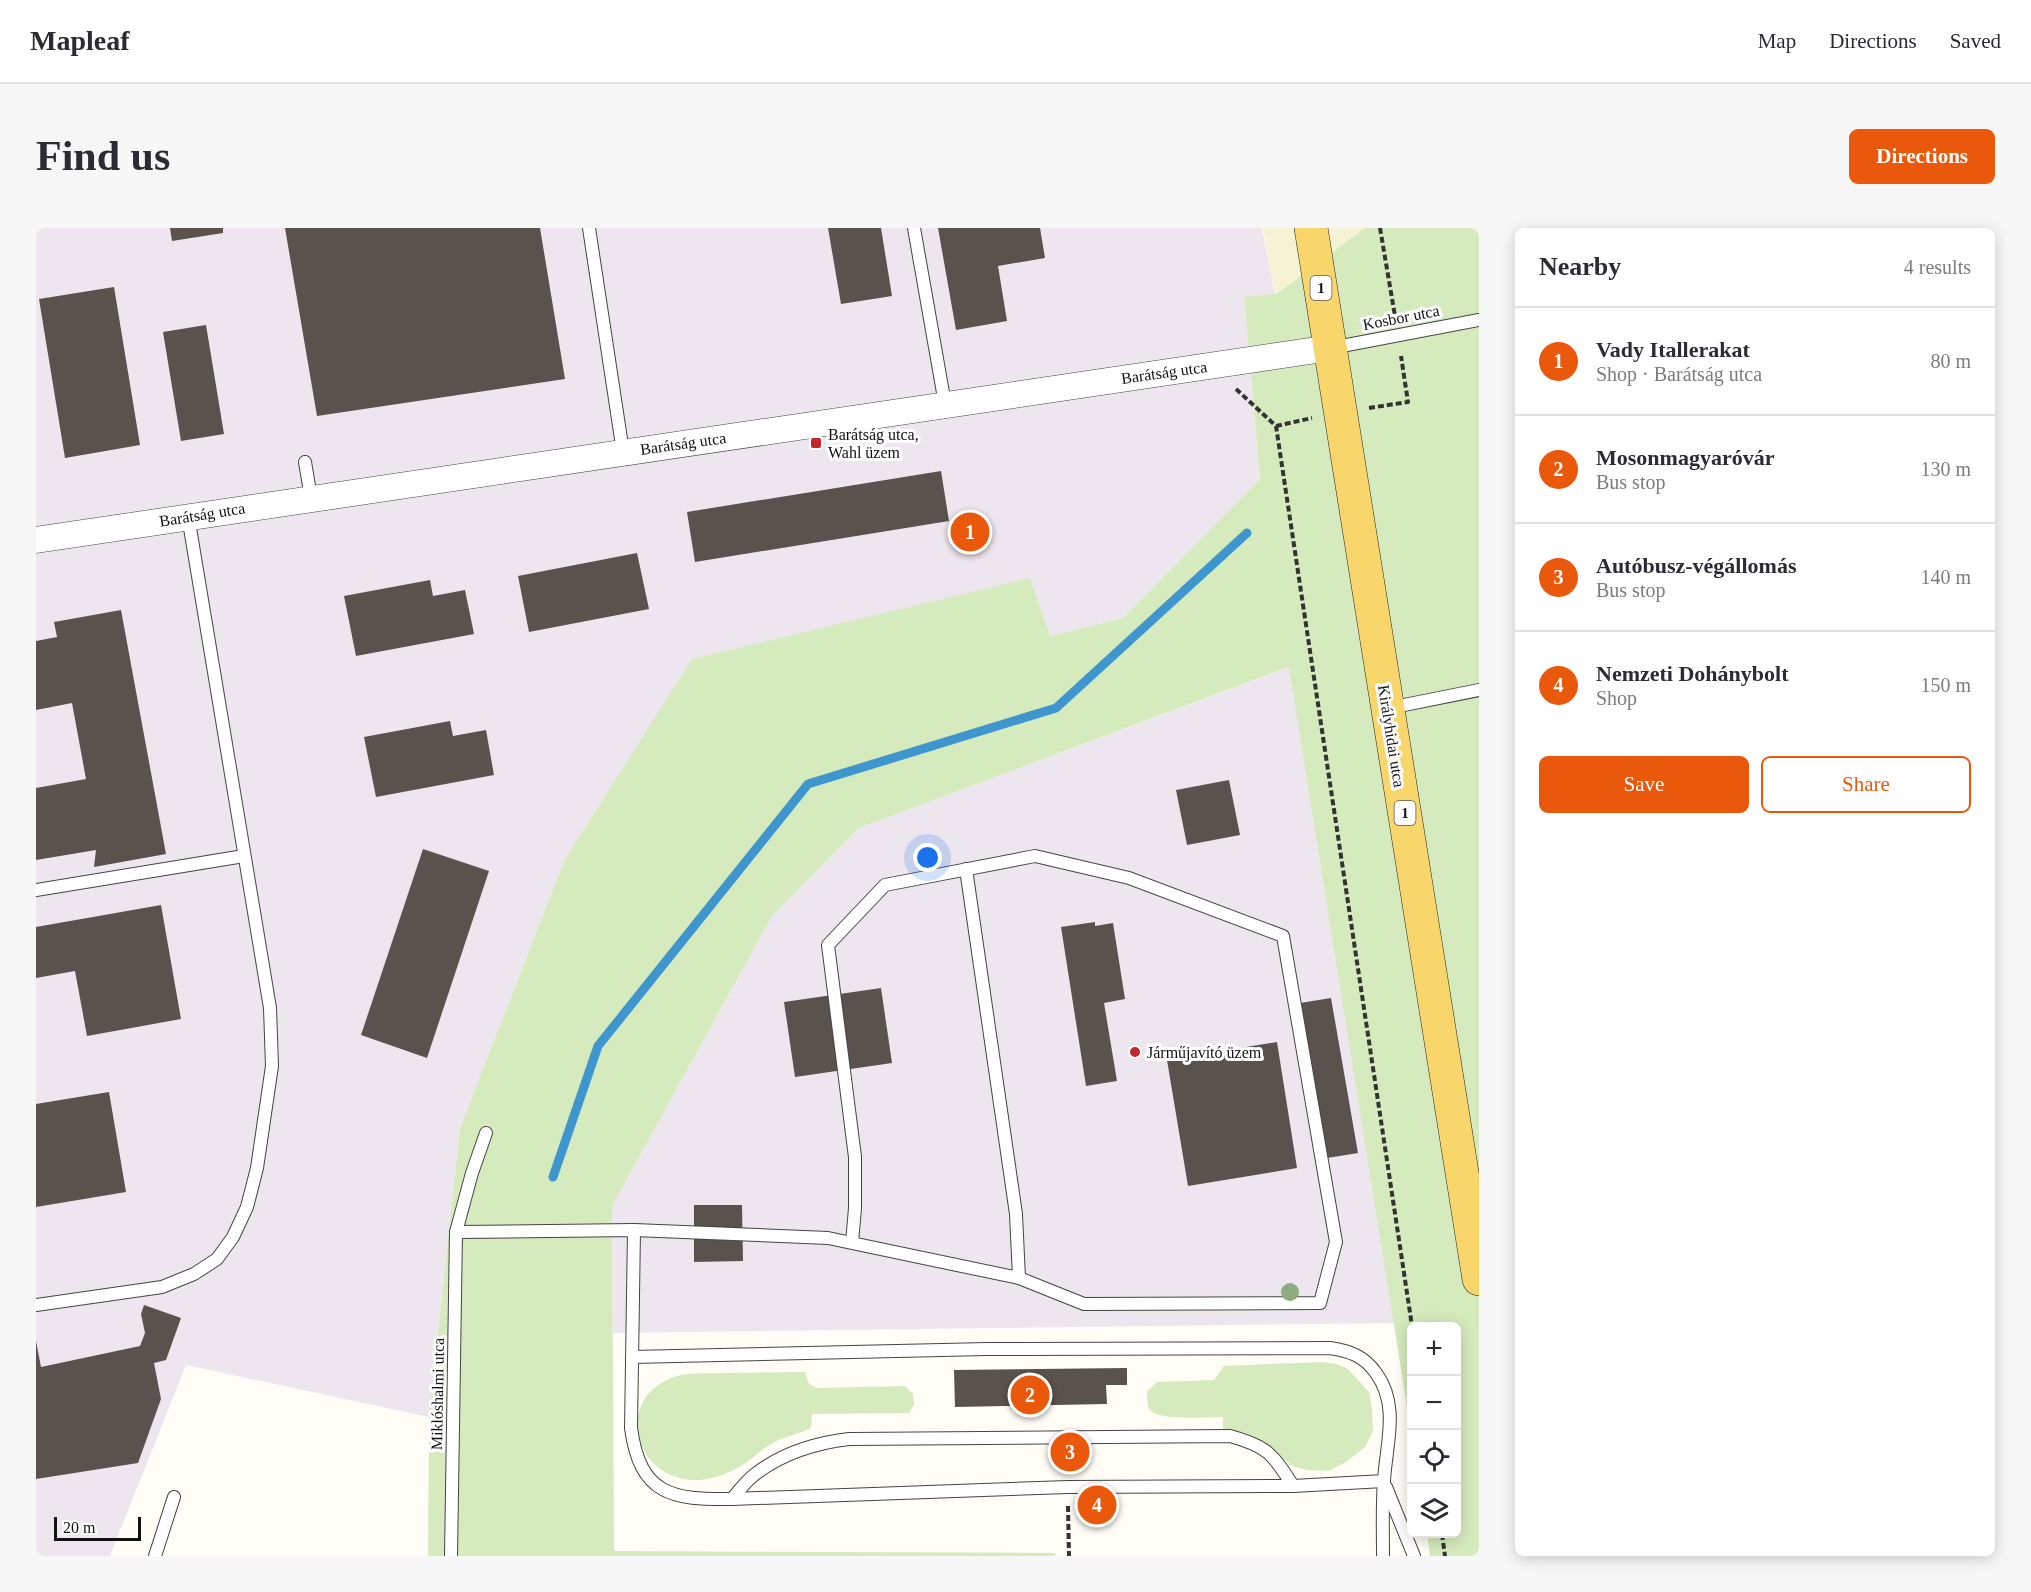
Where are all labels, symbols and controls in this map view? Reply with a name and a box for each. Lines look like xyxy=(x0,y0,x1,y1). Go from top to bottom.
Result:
text: Mapleaf xyxy=(30,25,130,56)
text: Map xyxy=(1758,29,1796,53)
text: Directions xyxy=(1829,29,1917,53)
text: Saved xyxy=(1950,29,2001,53)
button: Directions xyxy=(1849,129,1995,184)
text: Find us xyxy=(36,133,170,179)
text: Nearby xyxy=(1539,252,1621,281)
text: 4 results xyxy=(1904,256,1971,278)
road number: 1 xyxy=(1310,276,1332,300)
street label: Kosbor utca xyxy=(1361,302,1441,333)
text: Vady Itallerakat xyxy=(1596,337,1750,362)
text: 1 xyxy=(1554,350,1564,372)
text: 80 m xyxy=(1930,350,1971,372)
street label: Barátság utca xyxy=(1120,358,1208,388)
text: Shop · Barátság utca xyxy=(1596,363,1762,385)
place label: Barátság utca, Wahl üzem xyxy=(828,426,919,461)
street label: Barátság utca xyxy=(639,429,727,459)
marker: Barátság utca, Wahl üzem xyxy=(809,436,823,450)
text: Mosonmagyaróvár xyxy=(1596,445,1774,470)
text: 2 xyxy=(1554,458,1564,480)
text: 130 m xyxy=(1920,458,1971,480)
text: Bus stop xyxy=(1596,471,1665,493)
street label: Barátság utca xyxy=(158,499,246,531)
pin: 1 xyxy=(950,510,990,554)
text: Autóbusz-végállomás xyxy=(1596,553,1796,578)
text: 3 xyxy=(1554,566,1564,588)
text: 140 m xyxy=(1920,566,1971,588)
text: Bus stop xyxy=(1596,579,1665,601)
text: Nemzeti Dohánybolt xyxy=(1596,661,1788,686)
text: 4 xyxy=(1554,674,1564,696)
text: 150 m xyxy=(1920,674,1971,696)
street label: Királyhidai utca xyxy=(1374,684,1408,789)
text: Shop xyxy=(1596,687,1637,709)
button: Save xyxy=(1539,756,1749,813)
button: Share xyxy=(1761,756,1971,813)
road number: 1 xyxy=(1394,801,1416,825)
your location xyxy=(913,843,942,872)
place label: Járműjavító üzem xyxy=(1147,1044,1262,1062)
marker: Járműjavító üzem xyxy=(1128,1045,1142,1059)
map controls xyxy=(1407,1322,1461,1538)
button: + xyxy=(1407,1322,1461,1376)
street label: Miklóshalmi utca xyxy=(428,1338,447,1450)
pin: 2 xyxy=(1010,1372,1050,1418)
button: − xyxy=(1407,1376,1461,1430)
pin: 3 xyxy=(1050,1430,1090,1474)
button: locate xyxy=(1407,1430,1461,1484)
pin: 4 xyxy=(1078,1482,1116,1528)
button: layers xyxy=(1407,1484,1461,1538)
scale bar xyxy=(54,1514,141,1542)
text: 20 m xyxy=(63,1519,95,1536)

